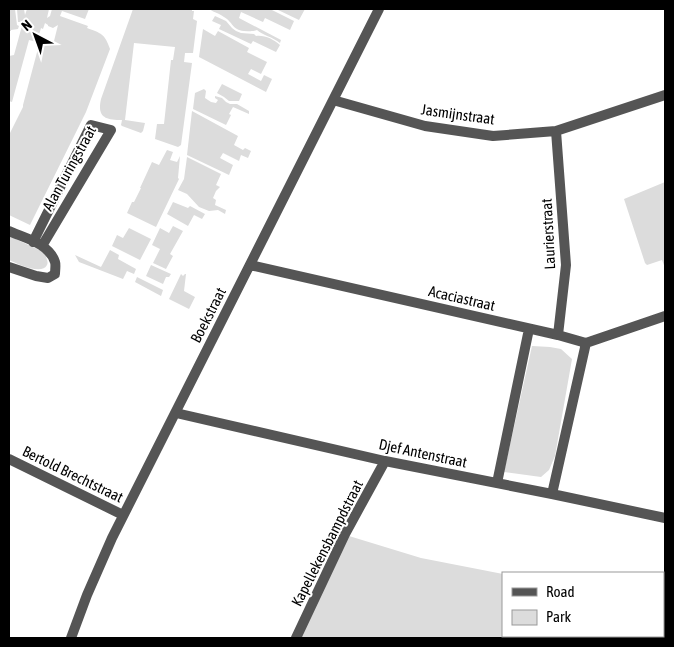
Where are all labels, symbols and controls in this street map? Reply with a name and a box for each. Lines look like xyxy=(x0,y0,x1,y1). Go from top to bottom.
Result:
north arrow xyxy=(10,10,60,60)
text: N xyxy=(18,16,35,34)
street label: Jasmijnstraat xyxy=(420,100,496,128)
street label: Alan Turingstraat xyxy=(39,123,99,213)
street label: Laurierstraat xyxy=(538,198,558,270)
street label: Acaciastraat xyxy=(427,282,497,314)
street label: Boekstraat xyxy=(187,285,229,345)
street label: Djef Antenstraat xyxy=(377,435,469,471)
street label: Bertold Brechtstraat xyxy=(20,442,126,506)
street label: Kapellekensbampdstraat xyxy=(288,477,366,609)
legend xyxy=(502,572,664,637)
text: Road xyxy=(546,583,575,600)
text: Park xyxy=(546,608,571,625)

